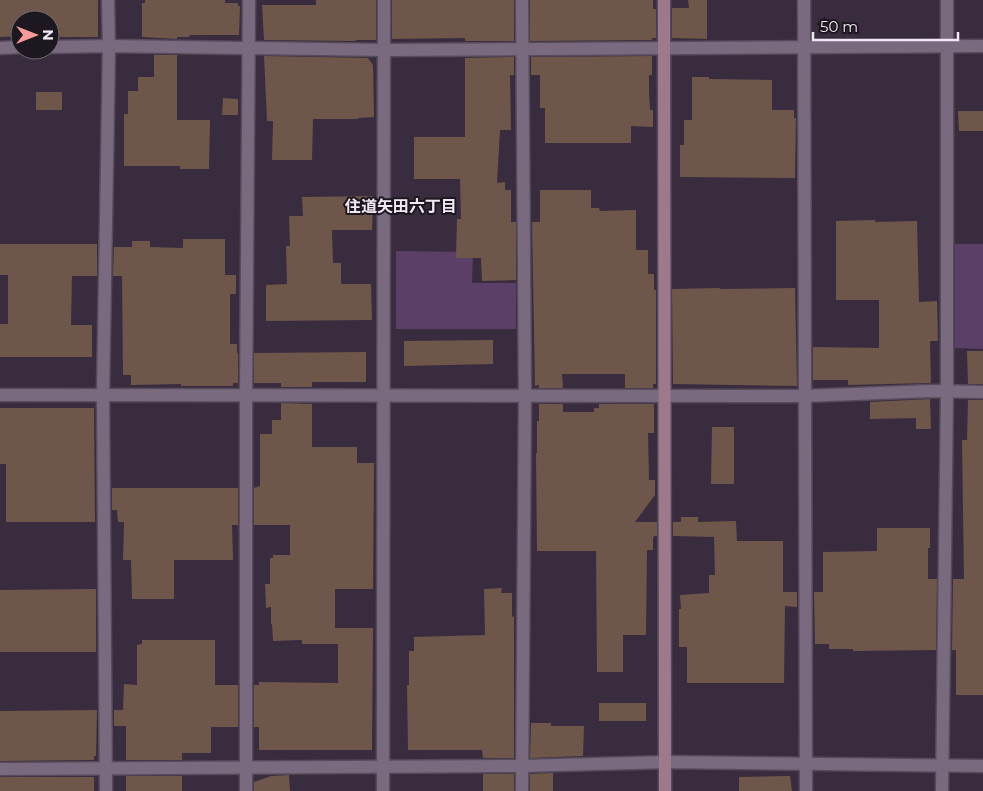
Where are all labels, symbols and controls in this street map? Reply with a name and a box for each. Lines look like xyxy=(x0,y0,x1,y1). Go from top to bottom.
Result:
north arrow xyxy=(10,10,60,60)
scale bar xyxy=(813,10,958,42)
text: 50 m xyxy=(820,17,858,36)
text: N xyxy=(39,29,57,41)
district label: 住道矢田六丁目 xyxy=(344,197,457,216)

